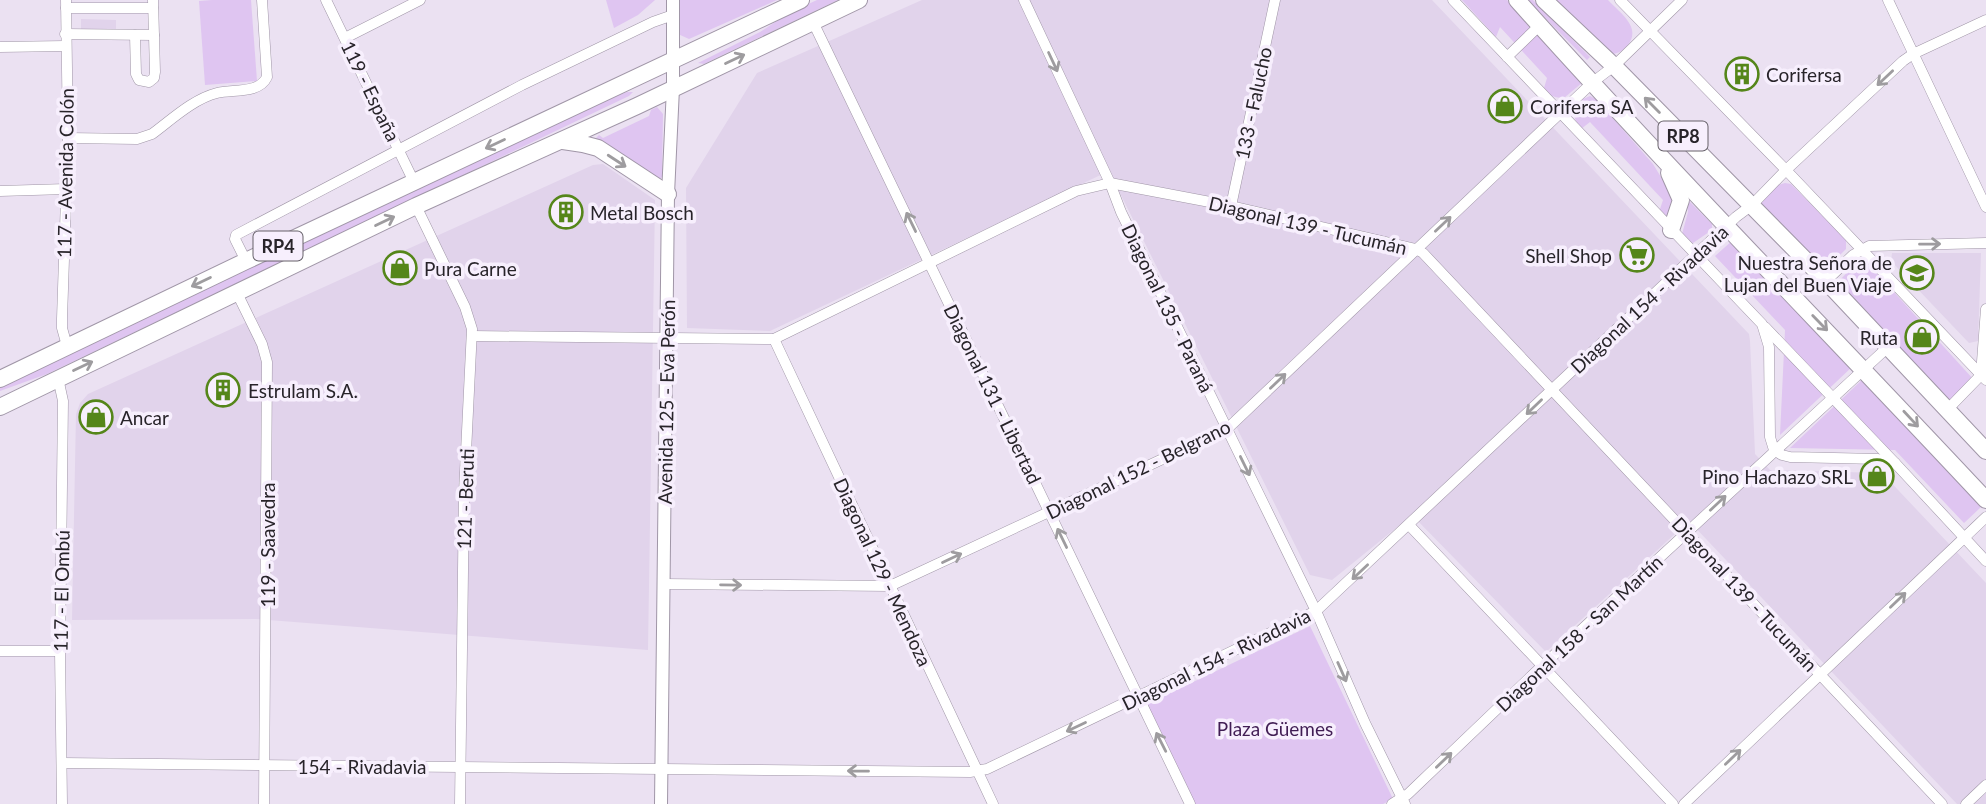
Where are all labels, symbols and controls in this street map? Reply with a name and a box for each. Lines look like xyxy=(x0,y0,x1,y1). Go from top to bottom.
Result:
street label: 119 - España xyxy=(337,37,405,145)
street label: 133 - Falucho xyxy=(1230,45,1276,161)
one-way arrow xyxy=(1047,51,1060,72)
one-way arrow xyxy=(724,52,745,65)
building icon: Corifersa xyxy=(1723,55,1761,93)
place label: Corifersa xyxy=(1766,63,1842,86)
one-way arrow xyxy=(1876,70,1894,86)
shop icon: Corifersa SA xyxy=(1486,87,1524,125)
street label: 117 - Avenida Colón xyxy=(52,88,78,258)
place label: Corifersa SA xyxy=(1530,95,1634,118)
one-way arrow xyxy=(1643,96,1660,113)
road number: RP8 xyxy=(1658,121,1708,150)
one-way arrow xyxy=(485,138,506,151)
one-way arrow xyxy=(606,154,626,168)
street label: Diagonal 139 - Tucumán xyxy=(1207,191,1409,259)
building icon: Metal Bosch xyxy=(547,193,585,231)
place label: Metal Bosch xyxy=(590,201,694,224)
one-way arrow xyxy=(903,212,917,233)
one-way arrow xyxy=(374,214,395,227)
one-way arrow xyxy=(1434,215,1451,232)
street label: Diagonal 135 - Paraná xyxy=(1117,220,1219,396)
street label: Diagonal 154 - Rivadavia xyxy=(1565,220,1733,378)
road number: RP4 xyxy=(254,232,302,260)
supermarket icon: Shell Shop xyxy=(1618,236,1656,274)
one-way arrow xyxy=(1918,238,1941,251)
place label: Shell Shop xyxy=(1525,244,1612,267)
shop icon: Pura Carne xyxy=(381,249,419,287)
place label: Nuestra Señora de Lujan del Buen Viaje xyxy=(1724,251,1892,296)
school or university icon: Nuestra Señora de Lujan del Buen Viaje xyxy=(1898,254,1936,292)
place label: Pura Carne xyxy=(424,257,517,280)
one-way arrow xyxy=(191,276,212,290)
street label: Avenida 125 - Eva Perón xyxy=(653,299,679,505)
street label: Diagonal 131 - Libertad xyxy=(940,301,1046,487)
one-way arrow xyxy=(1812,314,1829,331)
shop icon: Ruta xyxy=(1903,318,1941,356)
place label: Ruta xyxy=(1860,326,1898,349)
one-way arrow xyxy=(72,358,93,372)
building icon: Estrulam S.A. xyxy=(204,371,242,409)
one-way arrow xyxy=(1270,372,1287,389)
place label: Estrulam S.A. xyxy=(248,379,358,402)
shop icon: Ancar xyxy=(77,398,115,436)
one-way arrow xyxy=(1525,398,1543,415)
place label: Ancar xyxy=(120,406,169,429)
one-way arrow xyxy=(1902,410,1919,427)
street label: Diagonal 152 - Belgrano xyxy=(1042,414,1234,524)
street label: 121 - Beruti xyxy=(452,448,478,550)
one-way arrow xyxy=(1239,455,1253,476)
shop icon: Pino Hachazo SRL xyxy=(1858,457,1896,495)
place label: Pino Hachazo SRL xyxy=(1702,465,1853,488)
street label: Diagonal 129 - Mendoza xyxy=(829,474,937,670)
street label: 119 - Saavedra xyxy=(256,482,279,608)
one-way arrow xyxy=(1709,495,1726,512)
street label: Diagonal 139 - Tucumán xyxy=(1667,512,1823,676)
one-way arrow xyxy=(1055,528,1068,549)
street label: 117 - El Ombú xyxy=(48,530,74,652)
street label: Diagonal 158 - San Martín xyxy=(1491,550,1667,716)
one-way arrow xyxy=(941,551,962,564)
one-way arrow xyxy=(1351,563,1368,580)
one-way arrow xyxy=(720,578,743,591)
one-way arrow xyxy=(1889,591,1906,608)
street label: Diagonal 154 - Rivadavia xyxy=(1118,603,1314,715)
one-way arrow xyxy=(1337,661,1350,682)
park label: Plaza Güemes xyxy=(1217,717,1333,740)
one-way arrow xyxy=(1066,720,1087,734)
one-way arrow xyxy=(1153,732,1167,753)
one-way arrow xyxy=(1724,748,1741,765)
one-way arrow xyxy=(1435,751,1452,768)
street label: 154 - Rivadavia xyxy=(298,755,426,778)
one-way arrow xyxy=(847,764,870,778)

